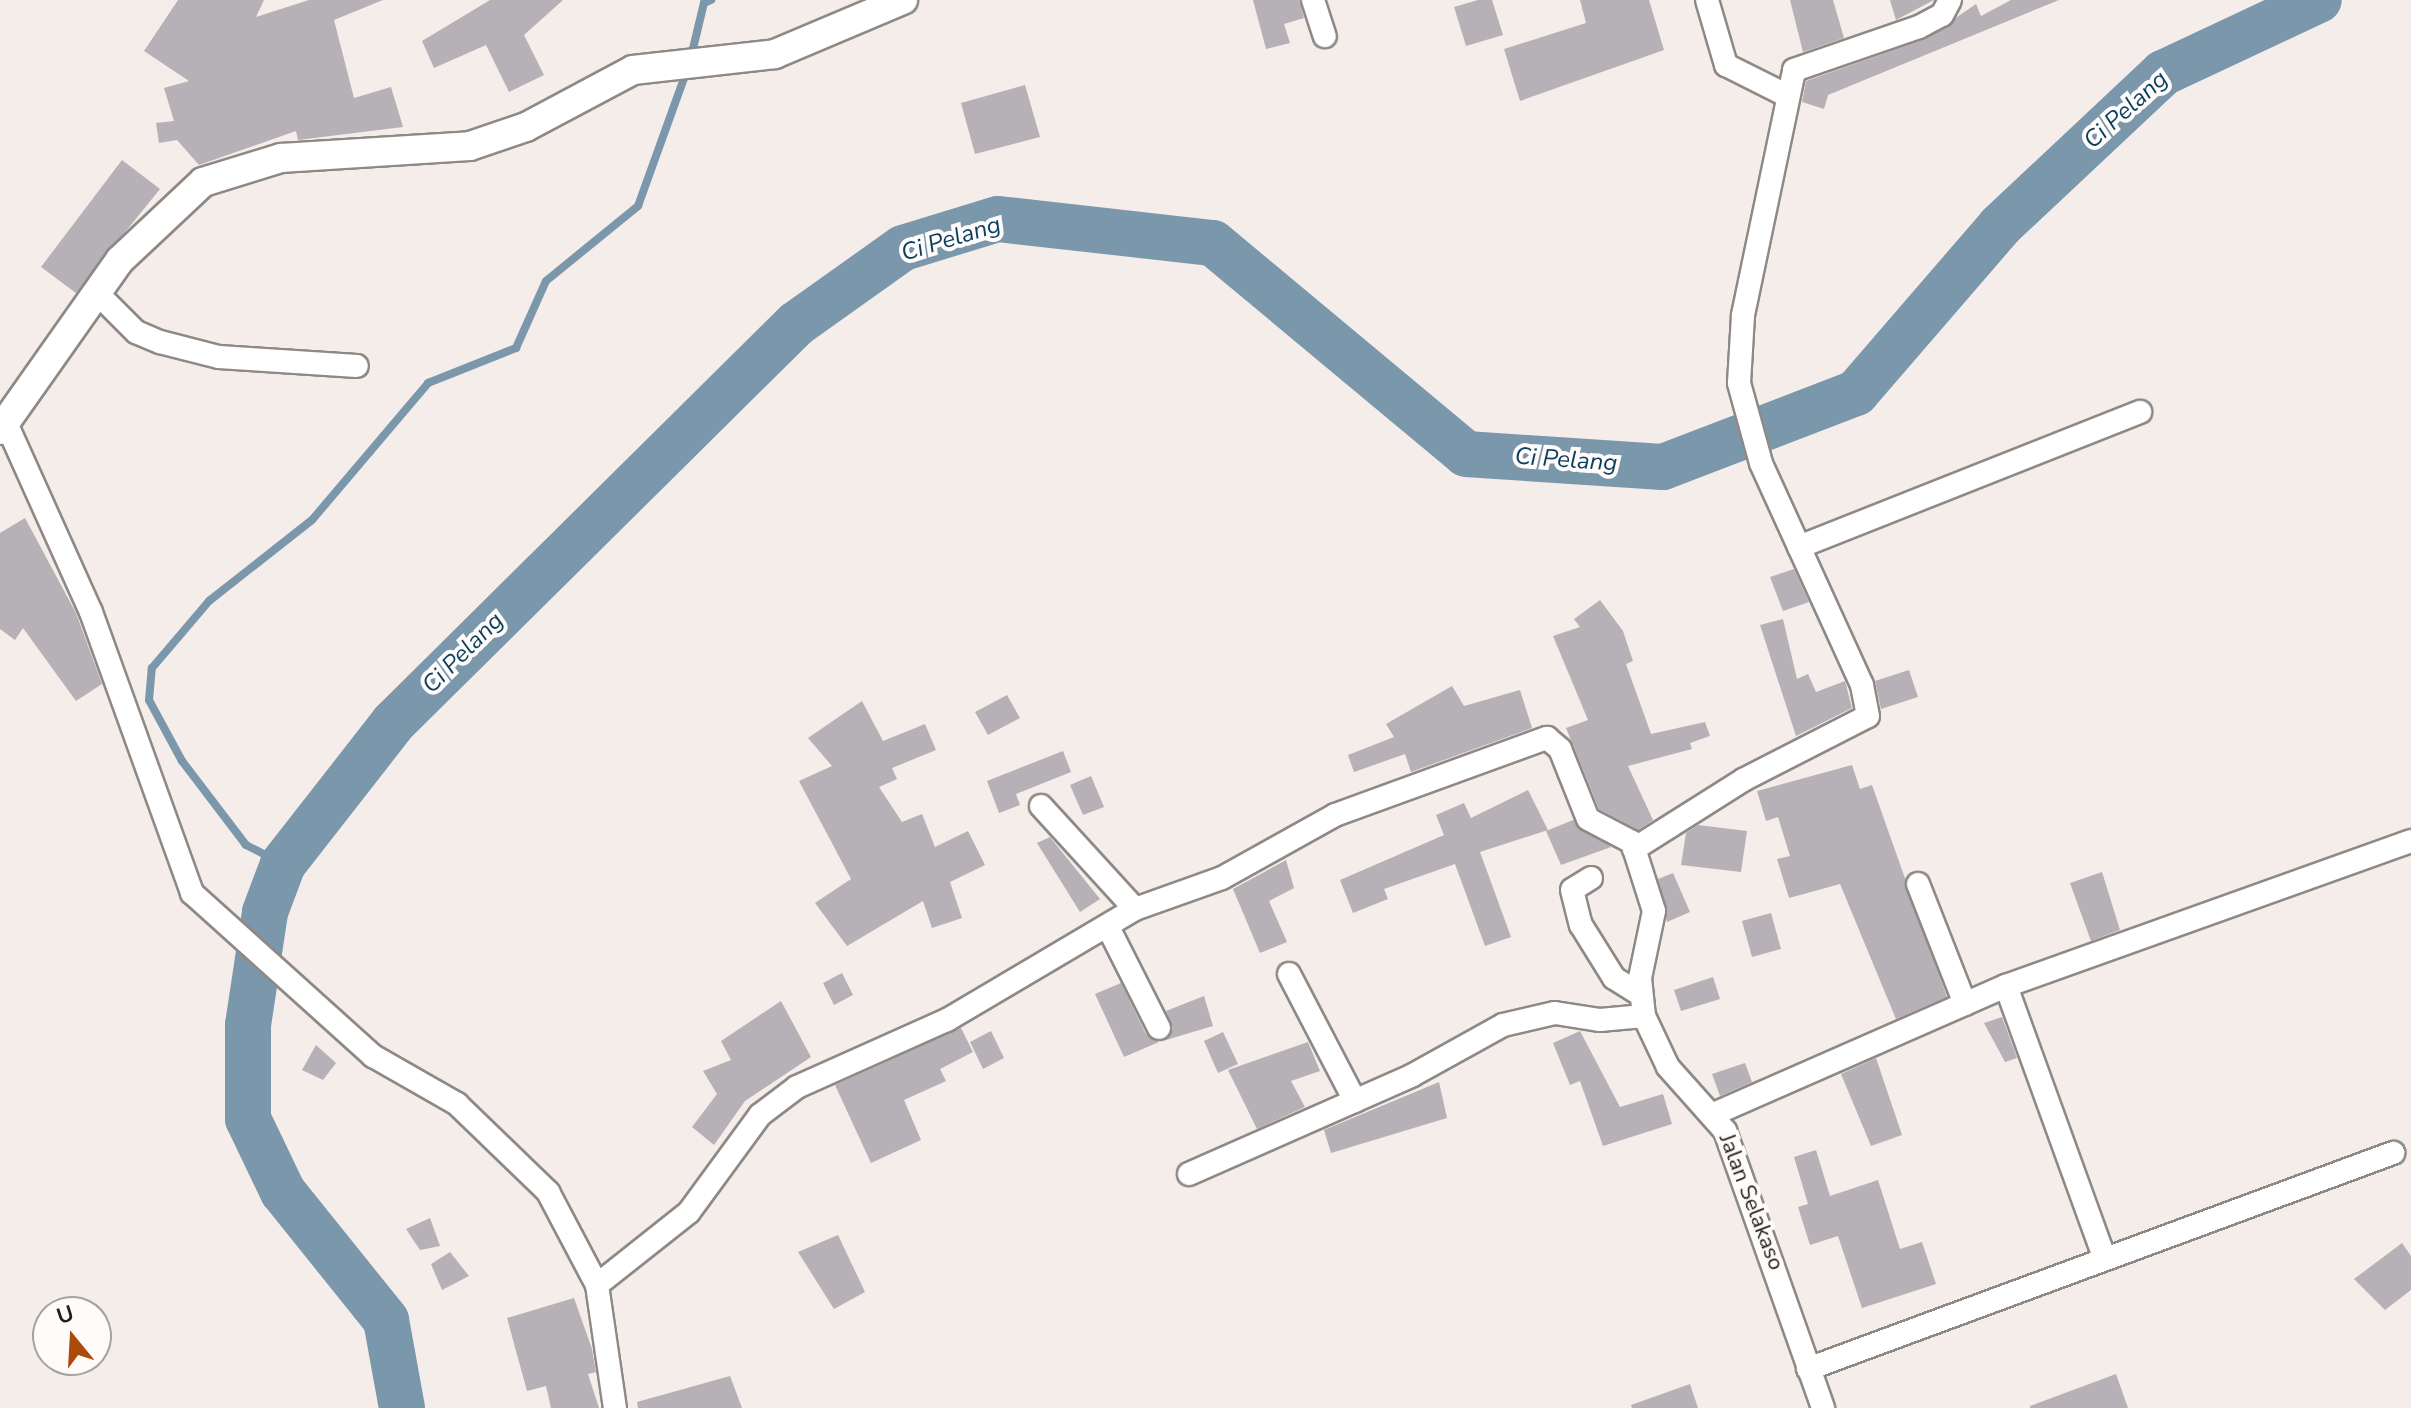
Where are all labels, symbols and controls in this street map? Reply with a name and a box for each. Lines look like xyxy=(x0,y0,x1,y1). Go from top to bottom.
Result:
water label: Ci Pelang xyxy=(2078,65,2174,155)
water label: Ci Pelang xyxy=(898,210,1004,268)
water label: Ci Pelang xyxy=(1514,442,1618,478)
water label: Ci Pelang xyxy=(416,606,510,700)
street label: Jalan Selakaso xyxy=(1713,1130,1789,1274)
north arrow xyxy=(32,1296,112,1376)
text: U xyxy=(53,1298,78,1332)

